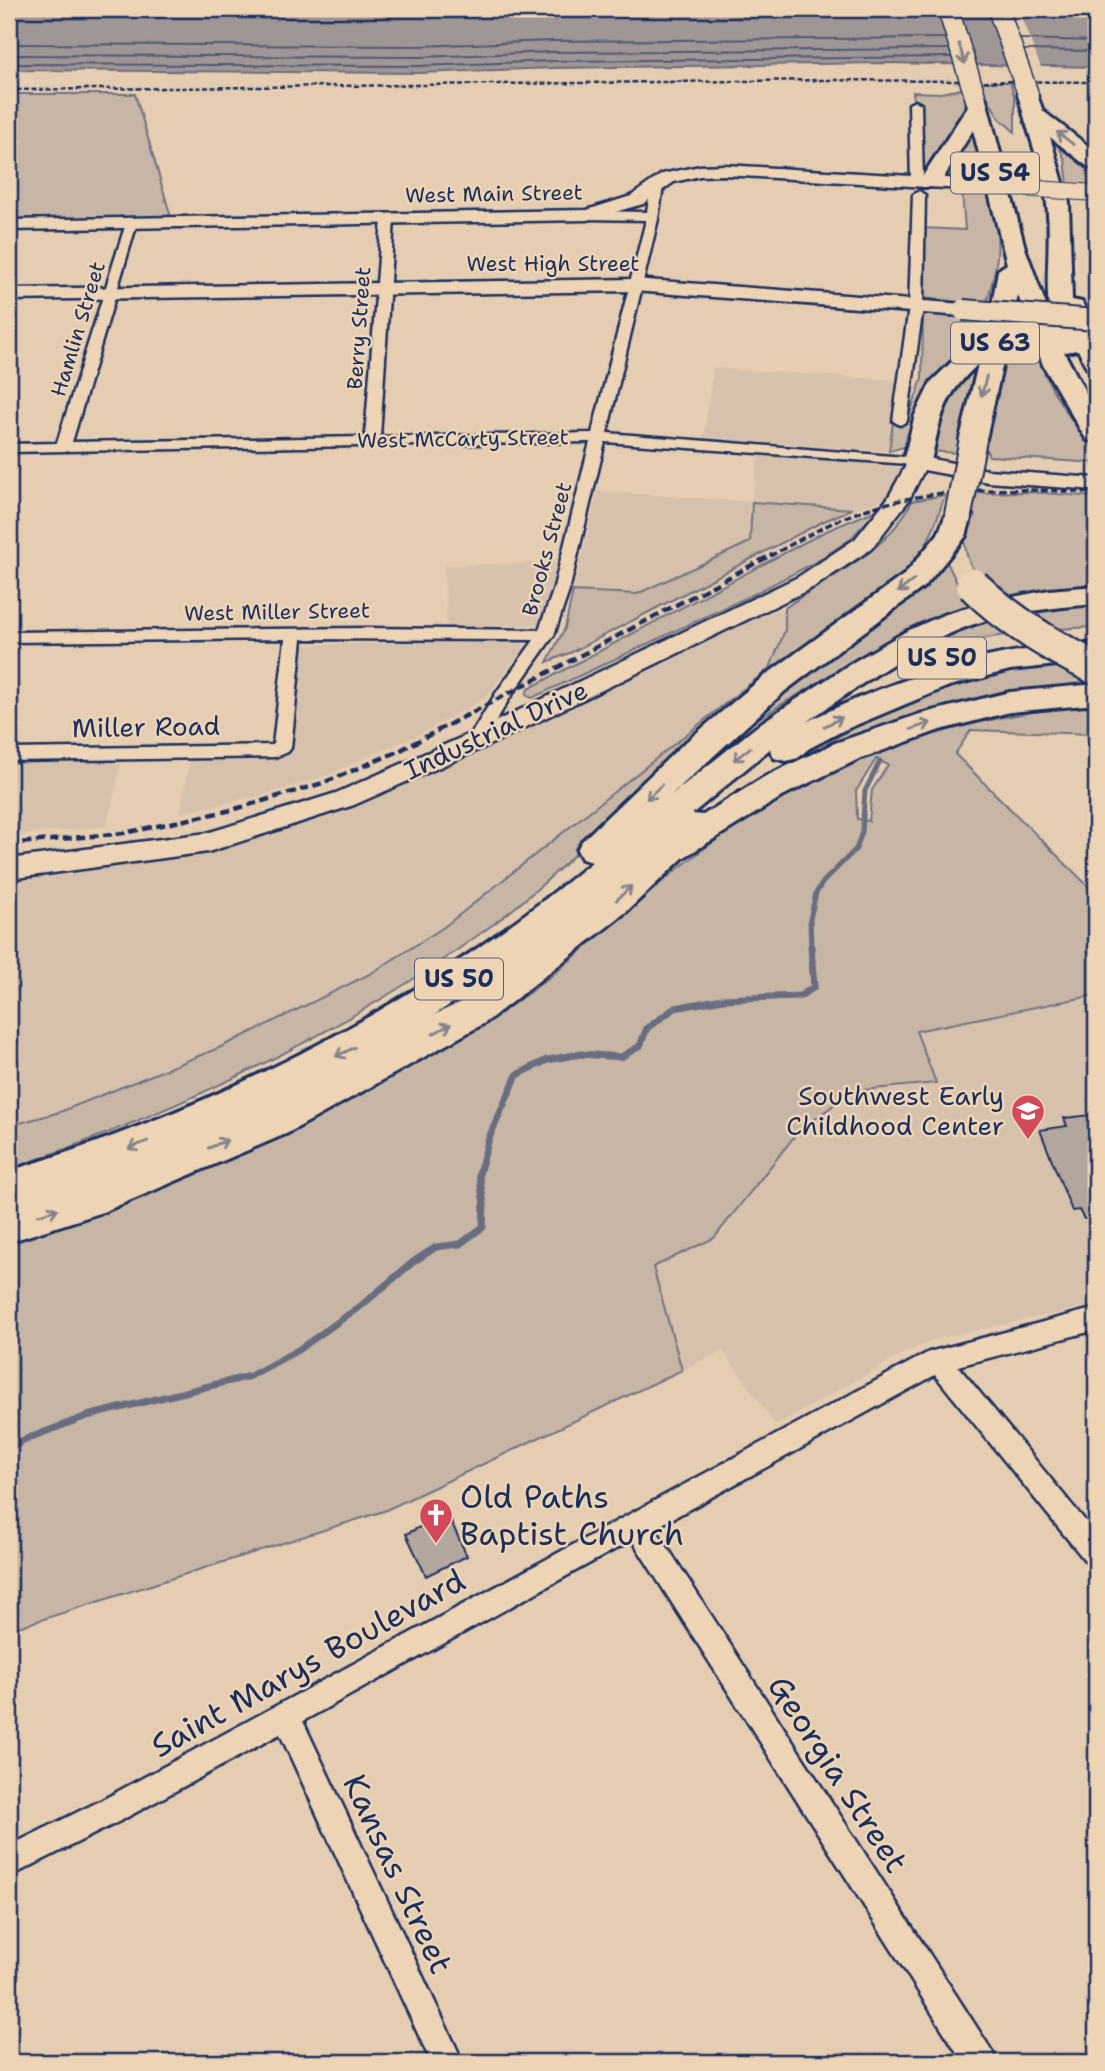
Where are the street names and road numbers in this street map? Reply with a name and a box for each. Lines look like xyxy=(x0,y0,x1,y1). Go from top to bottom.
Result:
road number: US 54 xyxy=(951,153,1039,194)
street label: West Main Street xyxy=(405,178,583,210)
street label: West High Street xyxy=(467,250,639,278)
street label: Hamlin Street xyxy=(44,258,112,400)
street label: Berry Street xyxy=(341,266,377,390)
road number: US 63 xyxy=(951,322,1039,364)
street label: West McCarty Street xyxy=(357,423,569,455)
street label: Brooks Street xyxy=(516,479,578,619)
street label: West Miller Street xyxy=(184,596,370,628)
road number: US 50 xyxy=(898,638,986,678)
street label: Industrial Drive xyxy=(398,672,593,787)
street label: Miller Road xyxy=(72,708,220,745)
road number: US 50 xyxy=(415,959,503,1000)
street label: Saint Marys Boulevard xyxy=(143,1558,473,1767)
street label: Georgia Street xyxy=(758,1667,918,1881)
street label: Kansas Street xyxy=(333,1767,463,1980)

